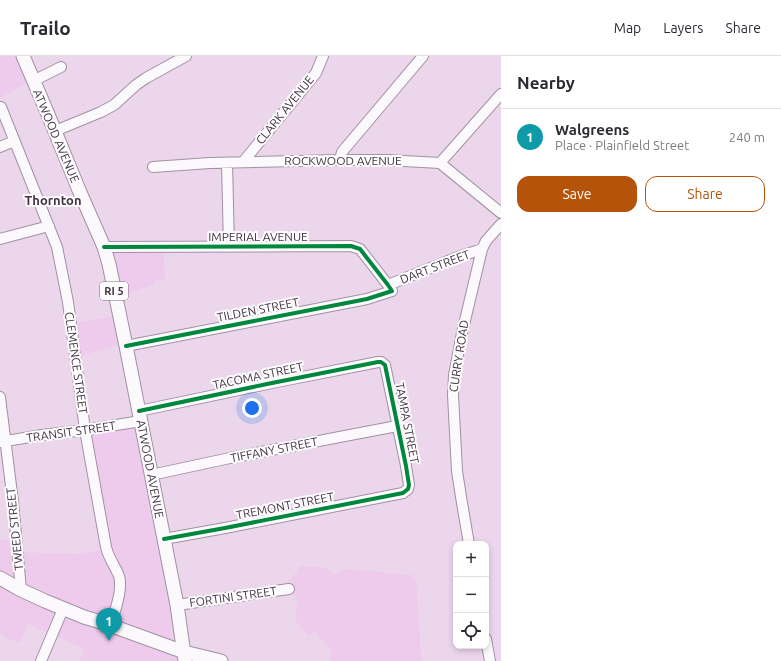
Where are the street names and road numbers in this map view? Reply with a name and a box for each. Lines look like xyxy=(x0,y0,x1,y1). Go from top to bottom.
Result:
street label: CLARK AVENUE xyxy=(253,73,316,146)
street label: ATWOOD AVENUE xyxy=(31,87,82,185)
street label: ROCKWOOD AVENUE xyxy=(284,154,402,167)
street label: IMPERIAL AVENUE xyxy=(208,230,308,243)
street label: DART STREET xyxy=(398,247,472,286)
road number: RI 5 xyxy=(100,282,128,300)
street label: TILDEN STREET xyxy=(216,295,300,324)
street label: CLEMENCE STREET xyxy=(63,311,90,415)
street label: CURRY ROAD xyxy=(446,319,471,393)
street label: TACOMA STREET xyxy=(212,360,304,391)
street label: TAMPA STREET xyxy=(393,381,422,465)
street label: TRANSIT STREET xyxy=(25,419,117,444)
street label: ATWOOD AVENUE xyxy=(135,419,166,519)
street label: TIFFANY STREET xyxy=(229,435,319,464)
street label: TWEED STREET xyxy=(4,487,25,571)
street label: TREMONT STREET xyxy=(235,490,335,521)
street label: FORTINI STREET xyxy=(189,584,278,609)

